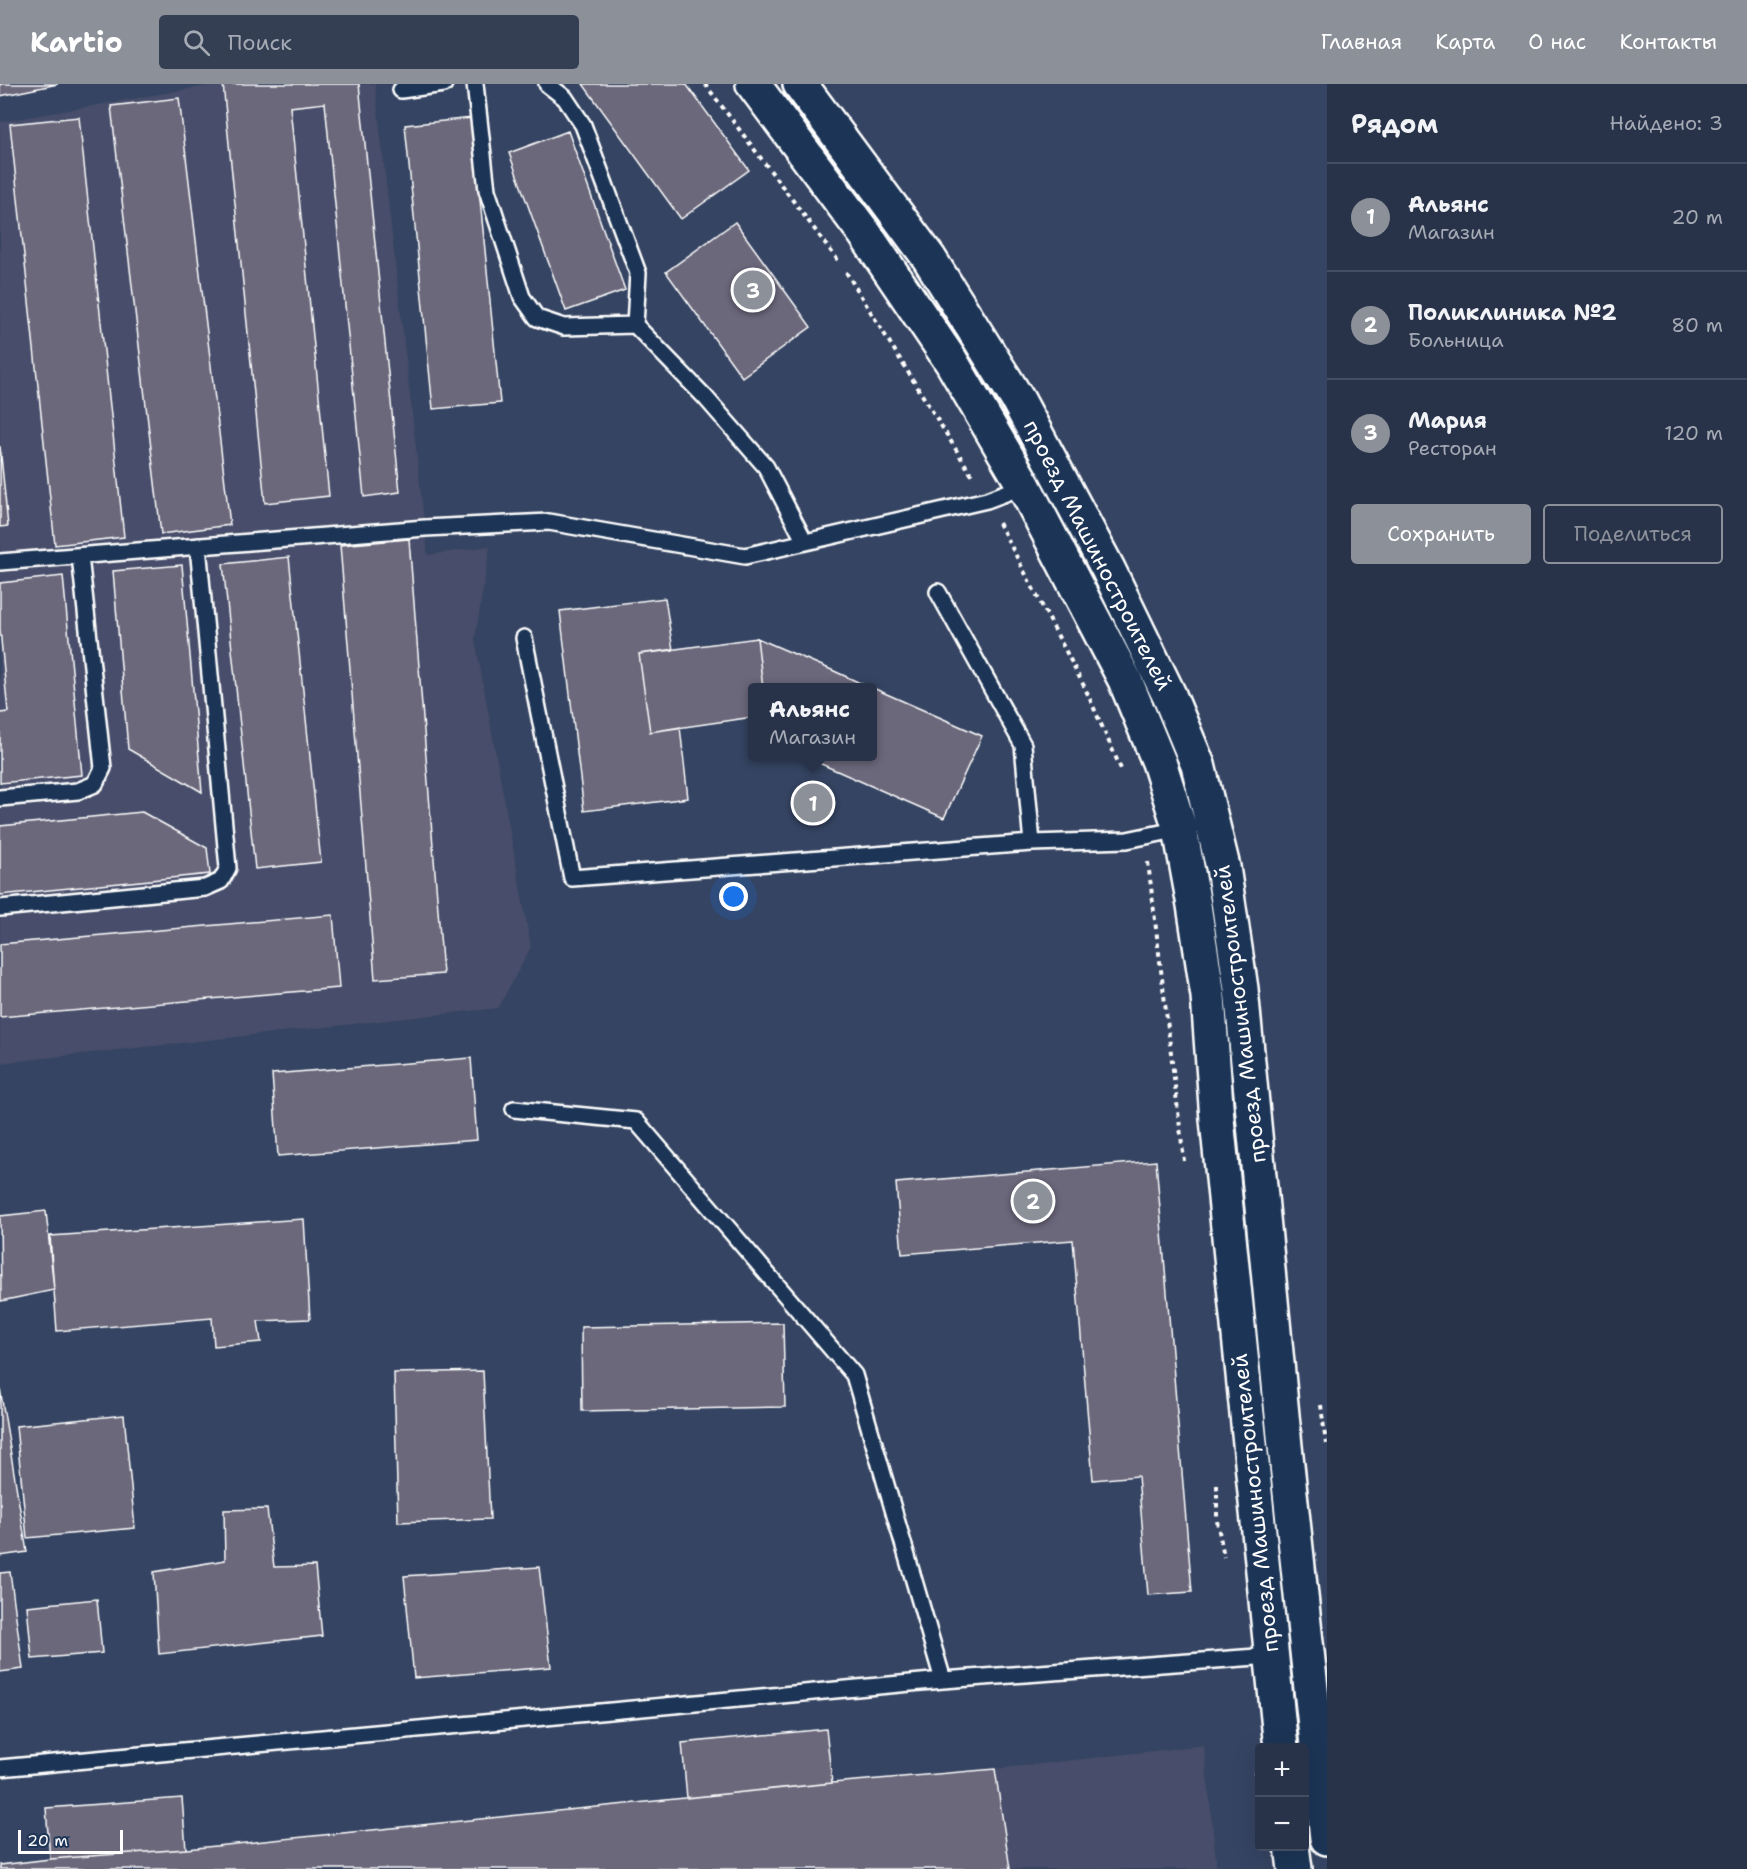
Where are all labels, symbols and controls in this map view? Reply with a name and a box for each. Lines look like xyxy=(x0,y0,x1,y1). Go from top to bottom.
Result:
search box xyxy=(159,15,579,69)
text: Kartio xyxy=(30,23,123,61)
icon: search xyxy=(180,26,213,59)
text: Поиск xyxy=(228,28,292,57)
text: Главная xyxy=(1321,28,1402,56)
text: Карта xyxy=(1435,28,1495,56)
text: О нас xyxy=(1528,28,1586,56)
text: Контакты xyxy=(1619,28,1717,56)
text: Рядом xyxy=(1351,106,1438,141)
text: Найдено: 3 xyxy=(1610,110,1723,136)
text: Альянс xyxy=(1408,190,1489,219)
text: 1 xyxy=(1366,204,1375,230)
text: 20 m xyxy=(1672,204,1723,230)
text: Магазин xyxy=(1408,219,1495,245)
pin: 3 xyxy=(734,268,772,312)
text: Поликлиника №2 xyxy=(1408,298,1617,327)
text: 2 xyxy=(1364,312,1378,338)
text: 80 m xyxy=(1671,312,1723,338)
text: Больница xyxy=(1408,327,1504,353)
text: Мария xyxy=(1408,406,1487,435)
street label: проезд Машиностроителей xyxy=(1017,415,1179,695)
text: 3 xyxy=(1364,420,1378,446)
text: 120 m xyxy=(1664,420,1723,446)
text: Ресторан xyxy=(1408,435,1497,461)
button: Сохранить xyxy=(1351,504,1531,564)
button: Поделиться xyxy=(1543,504,1723,564)
popup xyxy=(748,683,877,761)
text: Альянс xyxy=(769,695,850,724)
text: Магазин xyxy=(769,724,856,750)
pin: 1 xyxy=(794,780,832,826)
street label: проезд Машиностроителей xyxy=(1207,863,1273,1165)
your location xyxy=(719,882,748,911)
pin: 2 xyxy=(1014,1178,1052,1224)
street label: проезд Машиностроителей xyxy=(1225,1352,1285,1654)
map controls xyxy=(1255,1743,1309,1851)
button: + xyxy=(1255,1743,1309,1797)
button: − xyxy=(1255,1797,1309,1851)
scale bar xyxy=(18,1827,123,1854)
text: 20 m xyxy=(27,1830,68,1851)

